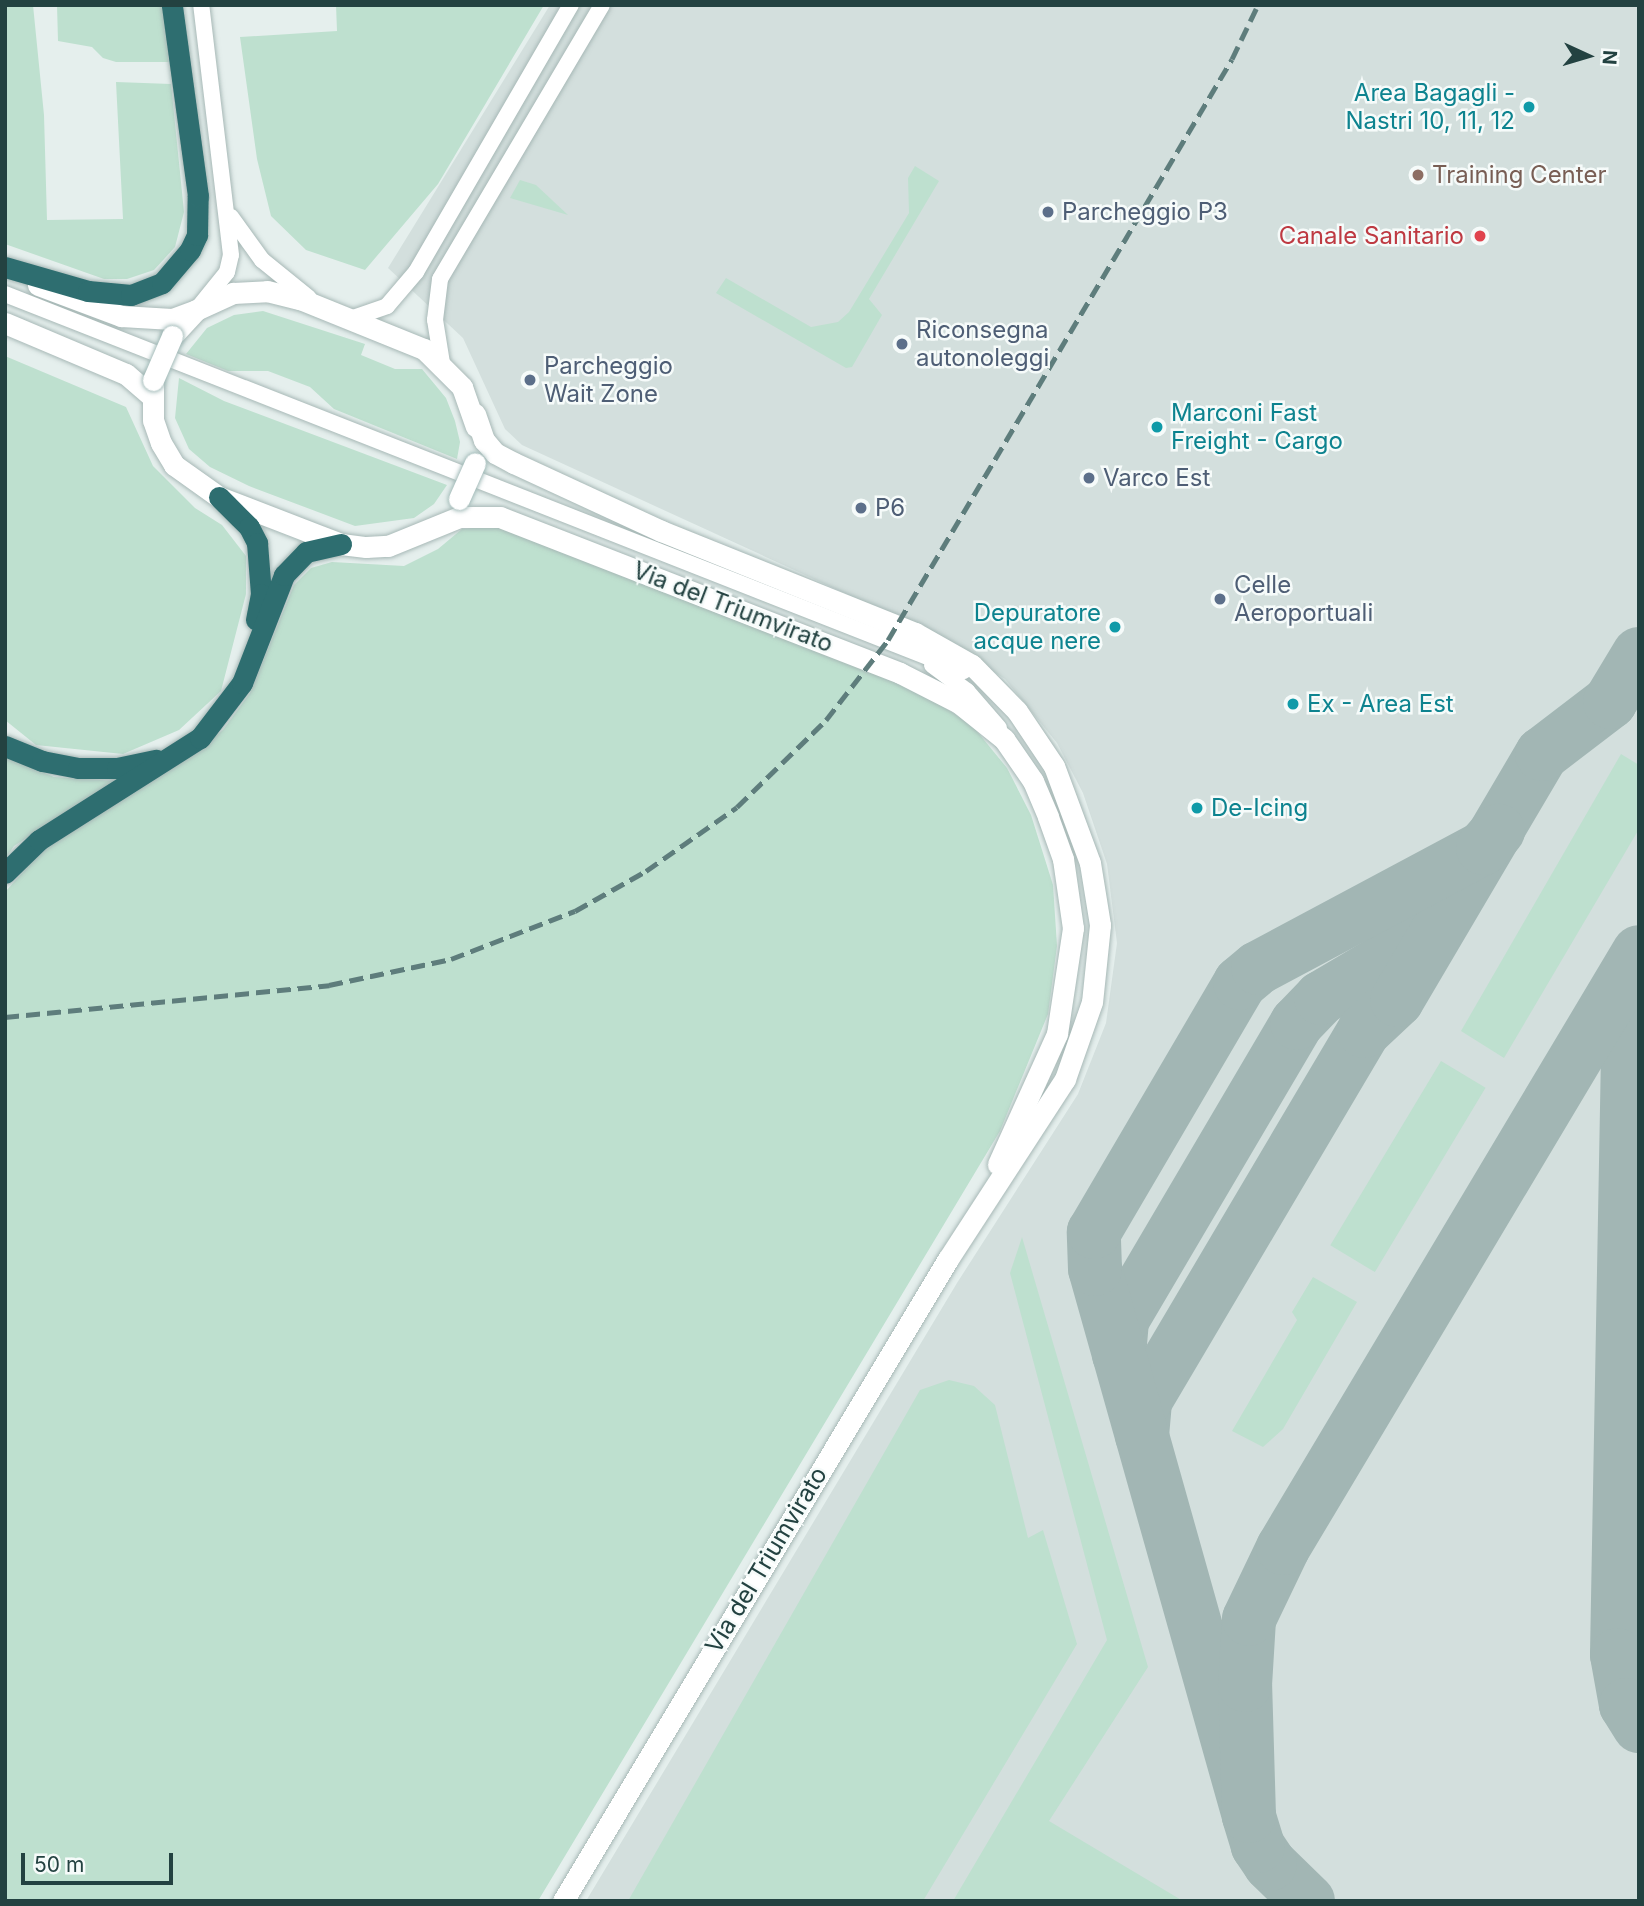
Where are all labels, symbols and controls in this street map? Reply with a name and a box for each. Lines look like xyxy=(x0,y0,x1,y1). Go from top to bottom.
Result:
north arrow xyxy=(1553,21,1623,91)
text: N xyxy=(1597,49,1621,66)
place label: Area Bagagli - Nastri 10, 11, 12 xyxy=(1345,79,1515,135)
marker: Area Bagagli - Nastri 10, 11, 12 xyxy=(1521,99,1537,115)
place label: Training Center xyxy=(1432,161,1606,189)
marker: Training Center xyxy=(1410,167,1426,183)
place label: Parcheggio P3 xyxy=(1062,198,1228,226)
marker: Parcheggio P3 xyxy=(1040,204,1056,220)
place label: Canale Sanitario xyxy=(1279,222,1464,250)
marker: Canale Sanitario xyxy=(1470,226,1490,246)
place label: Riconsegna autonoleggi xyxy=(916,316,1049,372)
marker: Riconsegna autonoleggi xyxy=(894,336,910,352)
place label: Parcheggio Wait Zone xyxy=(544,352,673,408)
marker: Parcheggio Wait Zone xyxy=(522,372,538,388)
place label: Marconi Fast Freight - Cargo xyxy=(1171,399,1343,455)
marker: Marconi Fast Freight - Cargo xyxy=(1149,419,1165,435)
place label: Varco Est xyxy=(1103,464,1210,492)
marker: Varco Est xyxy=(1081,470,1097,486)
place label: P6 xyxy=(875,494,905,522)
marker: P6 xyxy=(853,500,869,516)
street label: Via del Triumvirato xyxy=(629,556,837,658)
place label: Celle Aeroportuali xyxy=(1234,571,1373,627)
marker: Celle Aeroportuali xyxy=(1212,591,1228,607)
place label: Depuratore acque nere xyxy=(973,599,1101,655)
marker: Depuratore acque nere xyxy=(1107,619,1123,635)
place label: Ex - Area Est xyxy=(1307,690,1454,718)
marker: Ex - Area Est xyxy=(1285,696,1301,712)
place label: De-Icing xyxy=(1211,794,1308,822)
marker: De-Icing xyxy=(1189,800,1205,816)
street label: Via del Triumvirato xyxy=(699,1462,833,1658)
scale bar xyxy=(24,1840,177,1884)
text: 50 m xyxy=(34,1852,84,1877)

